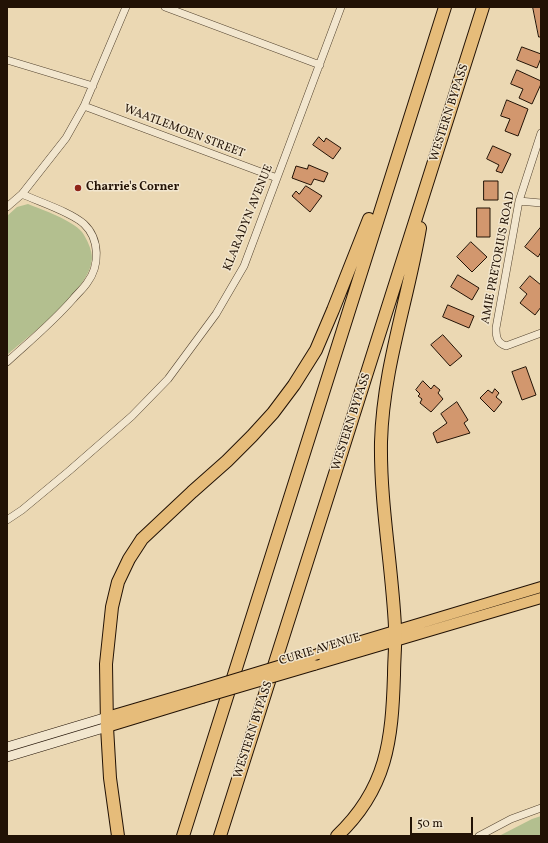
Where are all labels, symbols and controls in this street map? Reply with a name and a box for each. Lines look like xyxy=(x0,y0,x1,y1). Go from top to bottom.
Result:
street label: WESTERN BYPASS xyxy=(427,62,473,164)
street label: WAATLEMOEN STREET xyxy=(122,102,246,162)
street label: KLARADYN AVENUE xyxy=(221,163,277,273)
place label: Charrie's Corner xyxy=(86,181,179,195)
marker: Charrie's Corner xyxy=(73,183,83,193)
street label: AMIE PRETORIUS ROAD xyxy=(479,190,519,326)
street label: WESTERN BYPASS xyxy=(329,371,375,473)
street label: CURIE AVENUE xyxy=(278,631,362,669)
street label: WESTERN BYPASS xyxy=(231,679,277,781)
scale bar xyxy=(412,809,475,835)
text: 50 m xyxy=(417,816,443,832)

